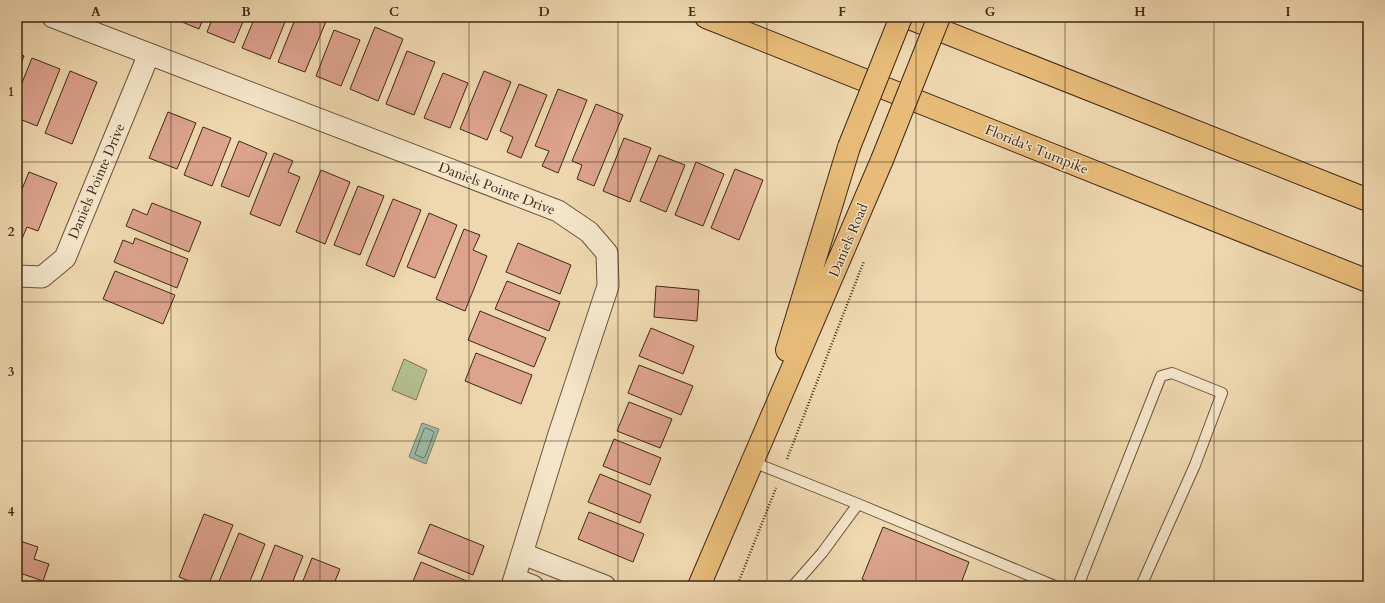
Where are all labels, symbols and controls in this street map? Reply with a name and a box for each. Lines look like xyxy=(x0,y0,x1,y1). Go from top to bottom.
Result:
text: A xyxy=(91,3,101,21)
text: B xyxy=(241,3,251,21)
text: C xyxy=(389,3,399,21)
text: D xyxy=(538,3,550,21)
text: E xyxy=(688,3,696,21)
text: F xyxy=(838,3,846,21)
text: G xyxy=(985,3,996,21)
text: H xyxy=(1134,3,1146,21)
text: I xyxy=(1285,3,1291,21)
text: 1 xyxy=(8,83,14,101)
street label: Daniels Pointe Drive xyxy=(64,120,129,242)
street label: Florida's Turnpike xyxy=(982,120,1091,179)
street label: Daniels Pointe Drive xyxy=(436,157,558,220)
street label: Daniels Road xyxy=(824,200,873,280)
text: 2 xyxy=(8,223,15,241)
text: 3 xyxy=(8,363,15,381)
text: 4 xyxy=(8,503,15,521)

